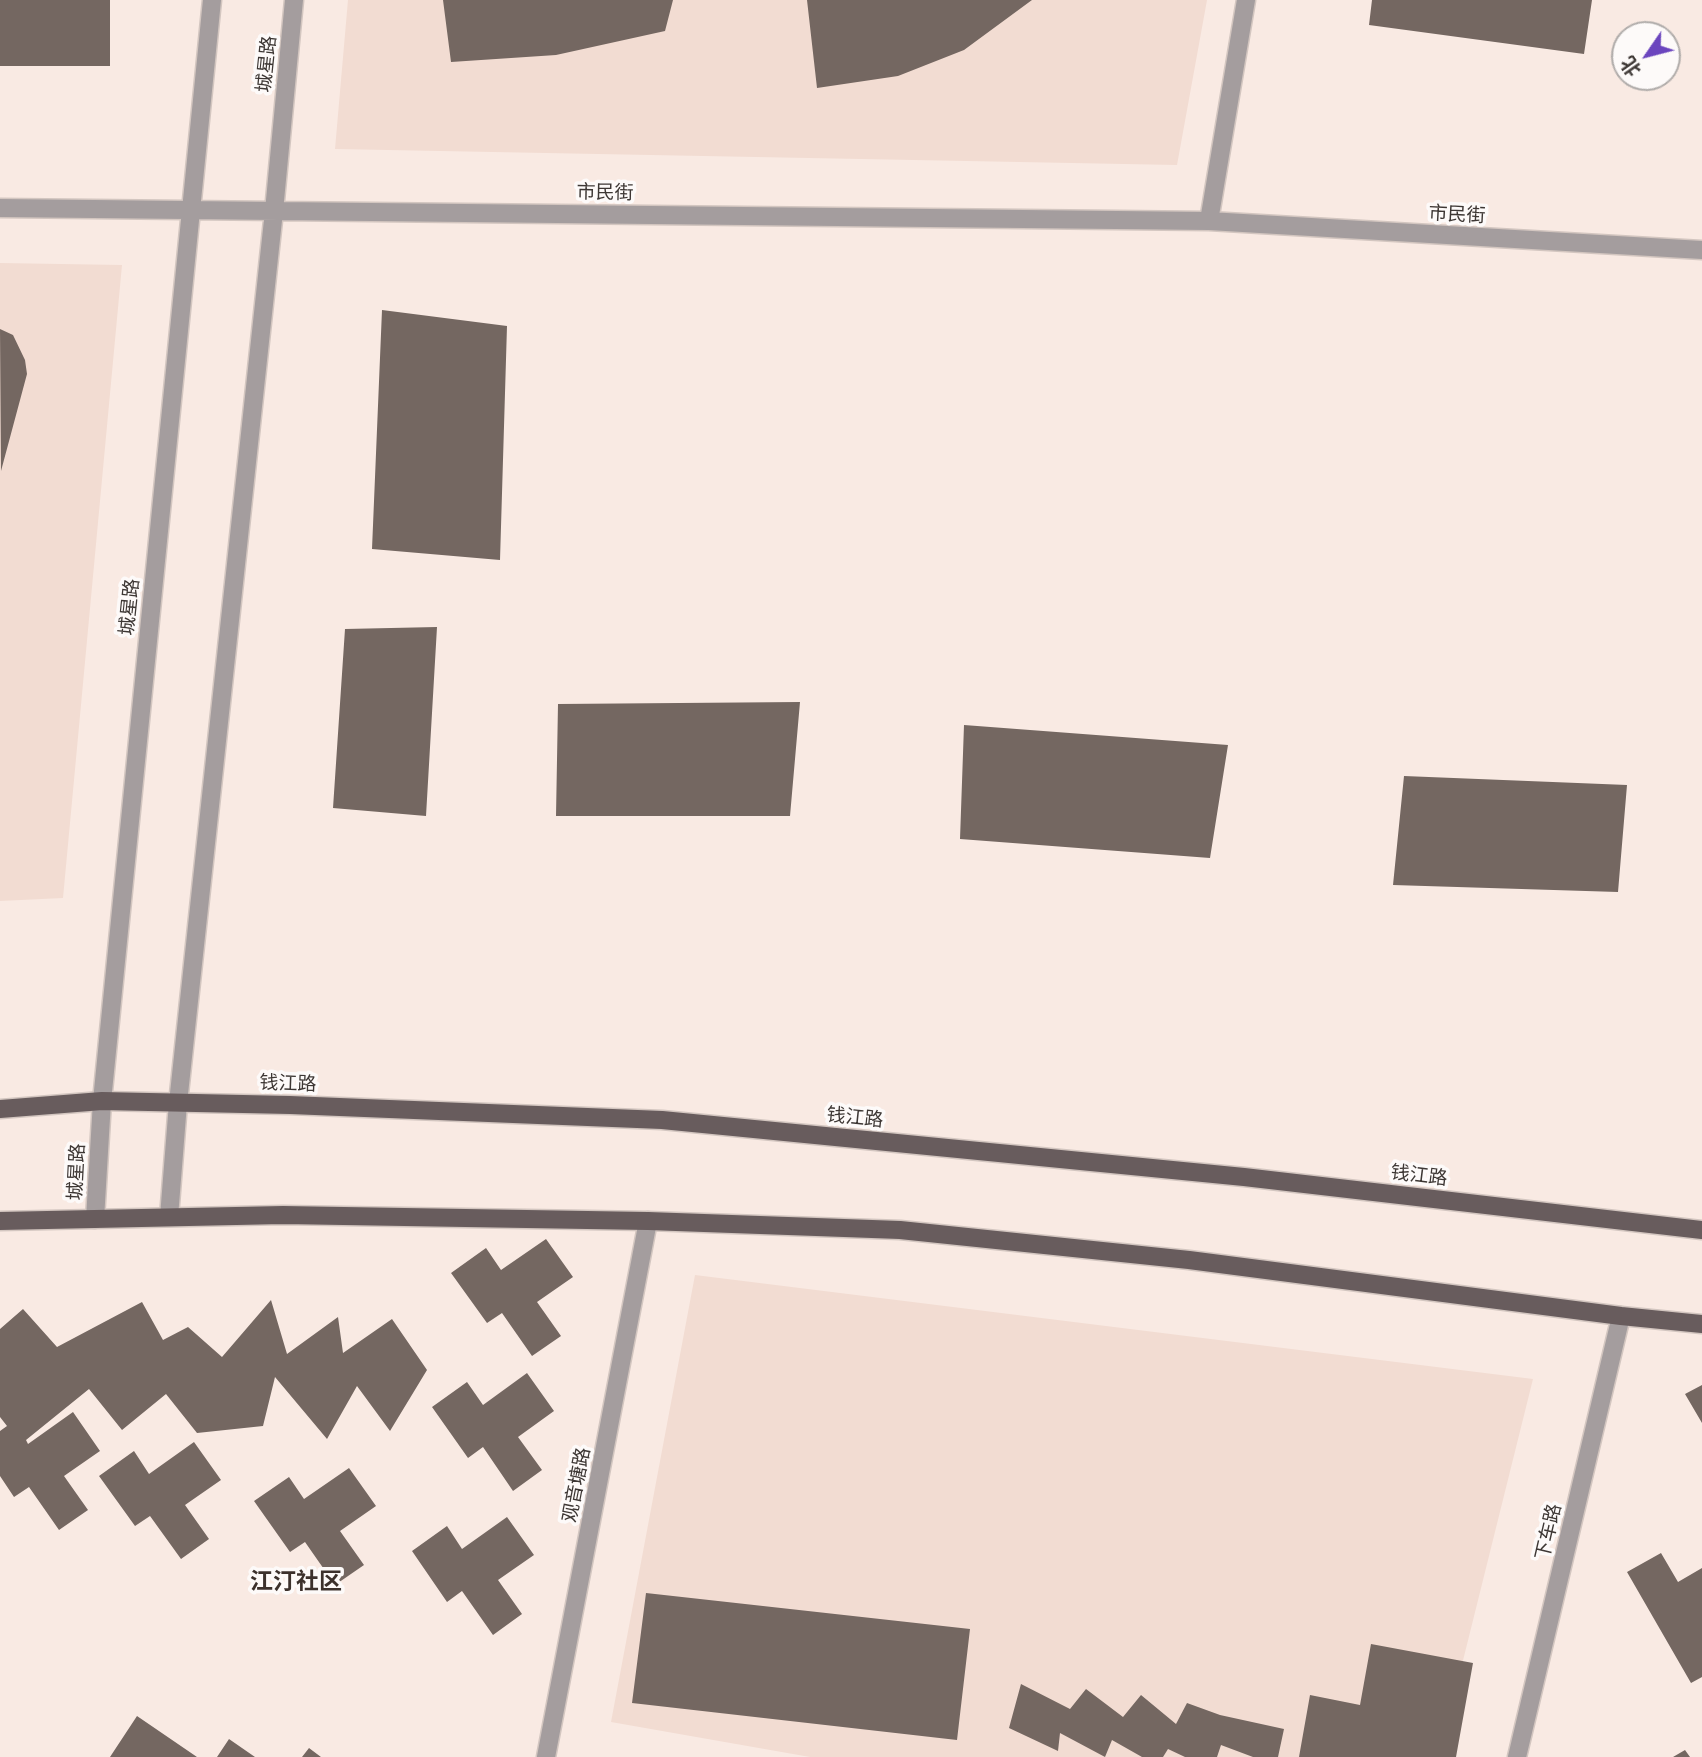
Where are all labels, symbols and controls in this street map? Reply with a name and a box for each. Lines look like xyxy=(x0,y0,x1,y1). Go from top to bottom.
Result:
north arrow xyxy=(1611,21,1681,91)
street label: 城星路 xyxy=(253,34,281,94)
text: 北 xyxy=(1615,52,1646,82)
street label: 市民街 xyxy=(576,181,634,205)
street label: 市民街 xyxy=(1428,202,1486,228)
street label: 城星路 xyxy=(116,577,144,637)
street label: 钱江路 xyxy=(259,1072,317,1096)
street label: 钱江路 xyxy=(825,1104,885,1132)
street label: 城星路 xyxy=(64,1143,90,1201)
street label: 钱江路 xyxy=(1389,1161,1449,1191)
street label: 观音塘路 xyxy=(559,1446,595,1524)
street label: 下车路 xyxy=(1531,1502,1567,1562)
district label: 江汀社区 xyxy=(250,1568,342,1596)

